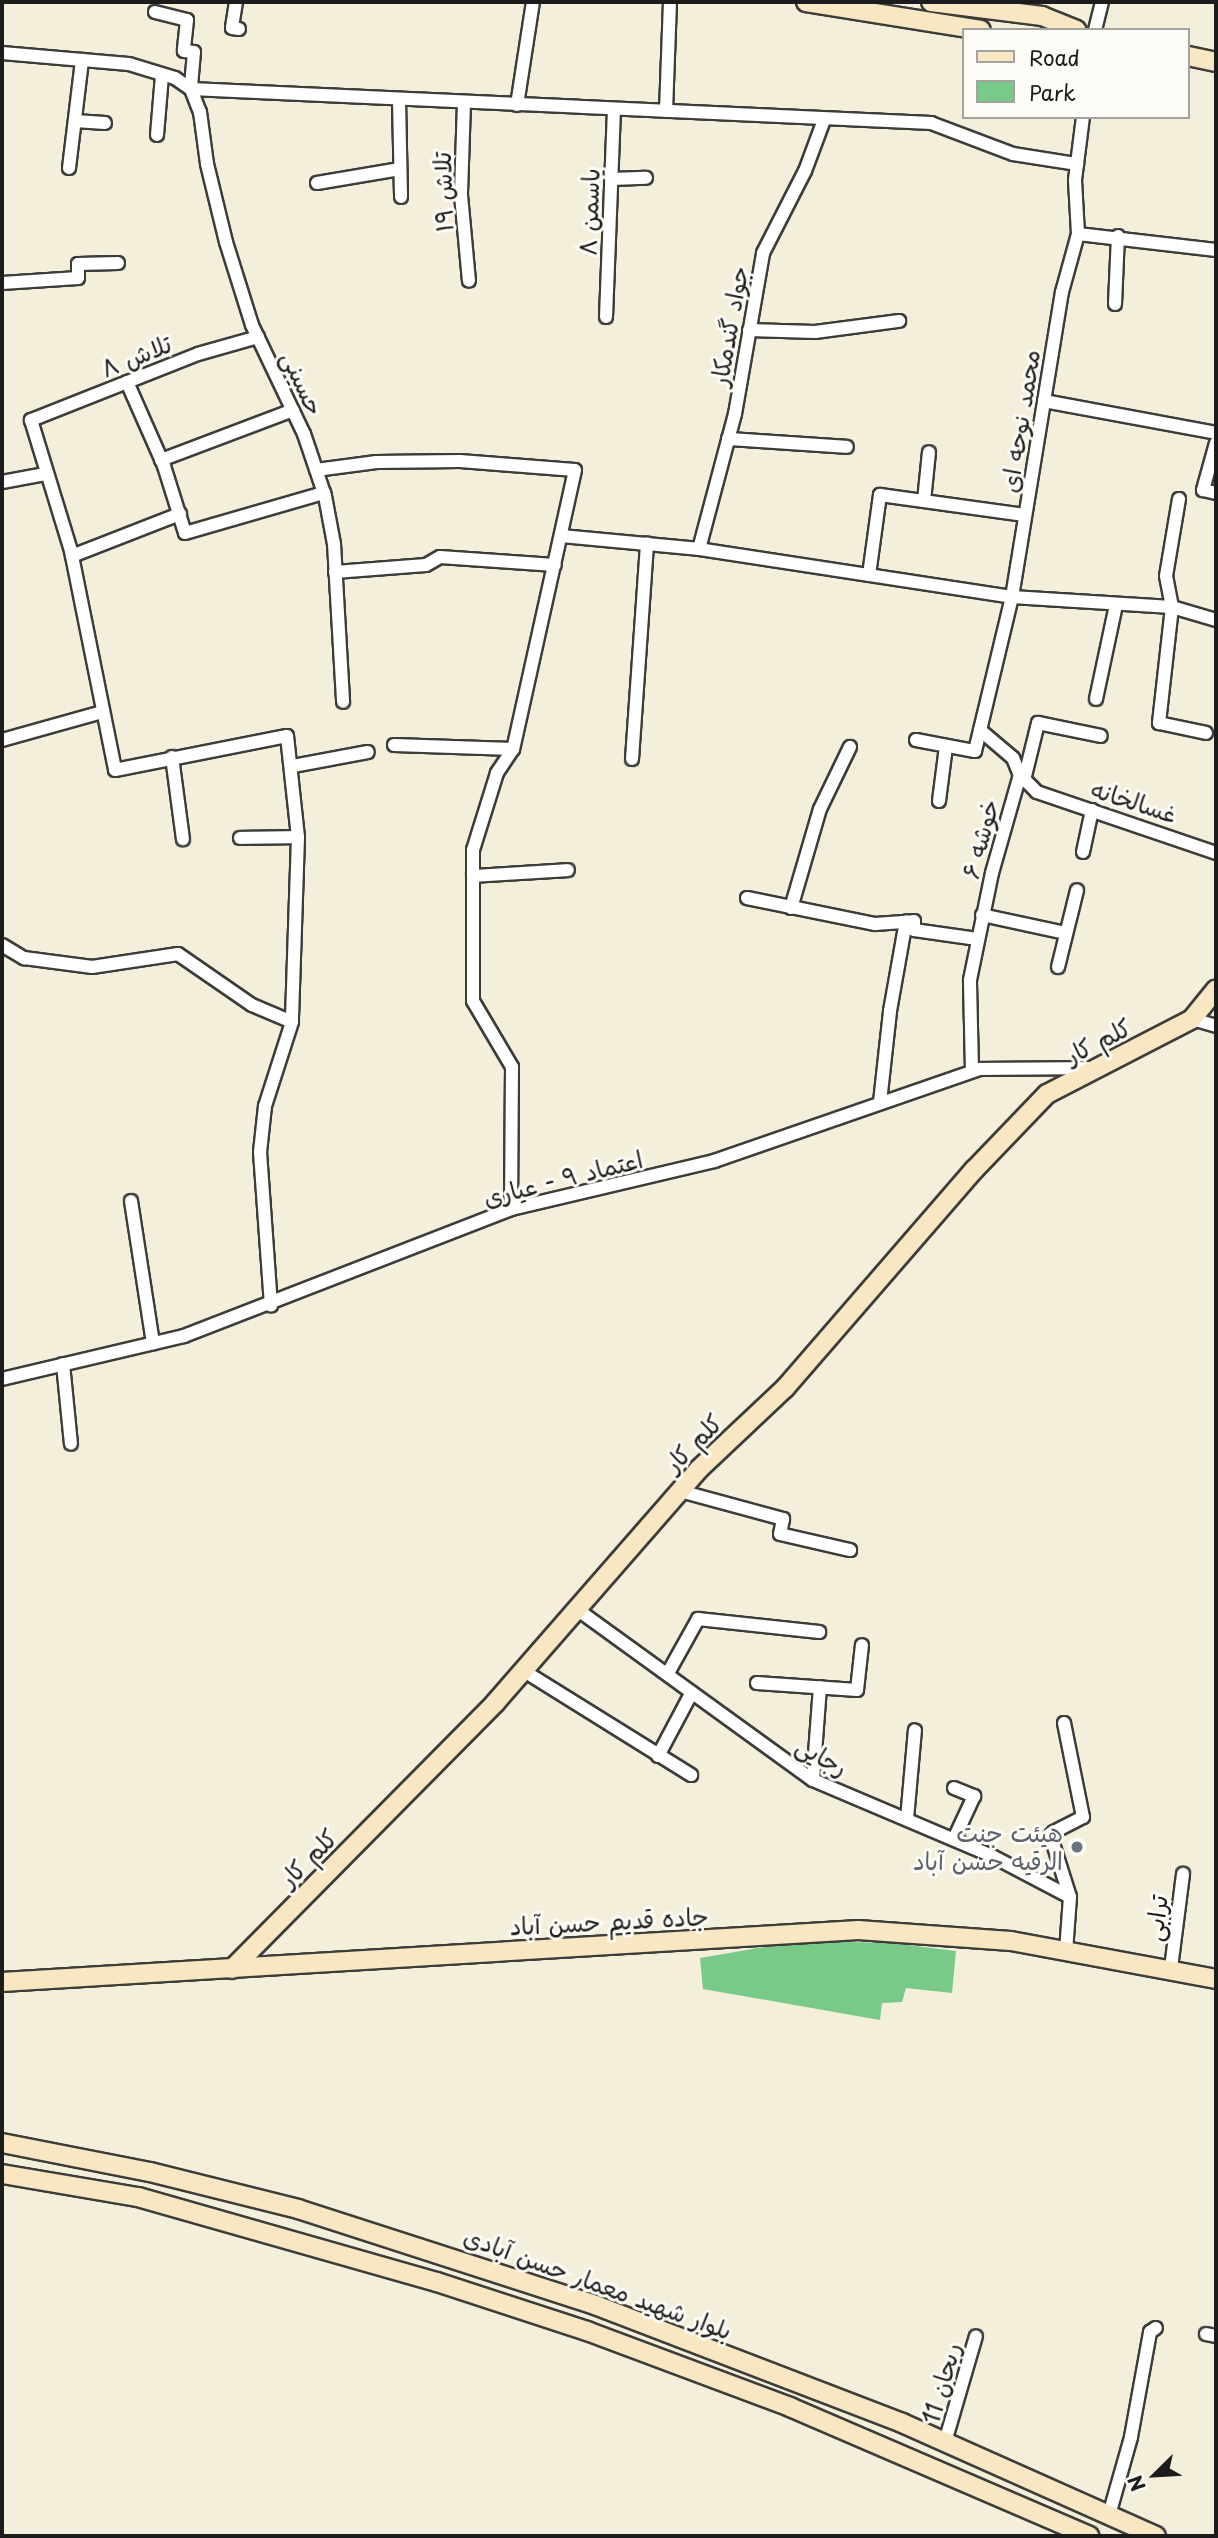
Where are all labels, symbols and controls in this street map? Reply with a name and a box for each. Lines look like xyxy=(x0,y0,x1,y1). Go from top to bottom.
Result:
legend xyxy=(962,28,1190,119)
text: Road xyxy=(1029,41,1080,73)
text: Park xyxy=(1029,76,1076,108)
street label: تلاش ۱۹ xyxy=(427,151,459,233)
street label: یاسمن ۸ xyxy=(573,168,605,256)
street label: جواد گندمکار xyxy=(704,264,754,388)
street label: تلاش ۸ xyxy=(97,329,175,383)
street label: حسینی xyxy=(276,346,330,420)
street label: محمد نوحه ای xyxy=(994,347,1046,495)
street label: غسالخانه xyxy=(1087,774,1181,828)
street label: خوشه ۶ xyxy=(956,796,1004,882)
street label: کلم کار xyxy=(1060,1012,1136,1070)
street label: اعتماد ۹ - عیاری xyxy=(480,1144,646,1212)
street label: کلم کار xyxy=(658,1408,728,1478)
street label: رجایی xyxy=(791,1730,853,1782)
place label: هیئت جنت الرقیه حسن آباد xyxy=(913,1819,1063,1875)
street label: کلم کار xyxy=(273,1823,343,1893)
marker: هیئت جنت الرقیه حسن آباد xyxy=(1069,1839,1085,1855)
street label: ترابی xyxy=(1139,1893,1173,1943)
street label: جاده قدیم حسن آباد xyxy=(509,1901,709,1941)
street label: بلوار شهید معمار حسن آبادی xyxy=(460,2221,736,2345)
street label: ریحان 11 xyxy=(916,2339,966,2427)
north arrow xyxy=(1120,2440,1190,2510)
text: N xyxy=(1120,2471,1152,2496)

